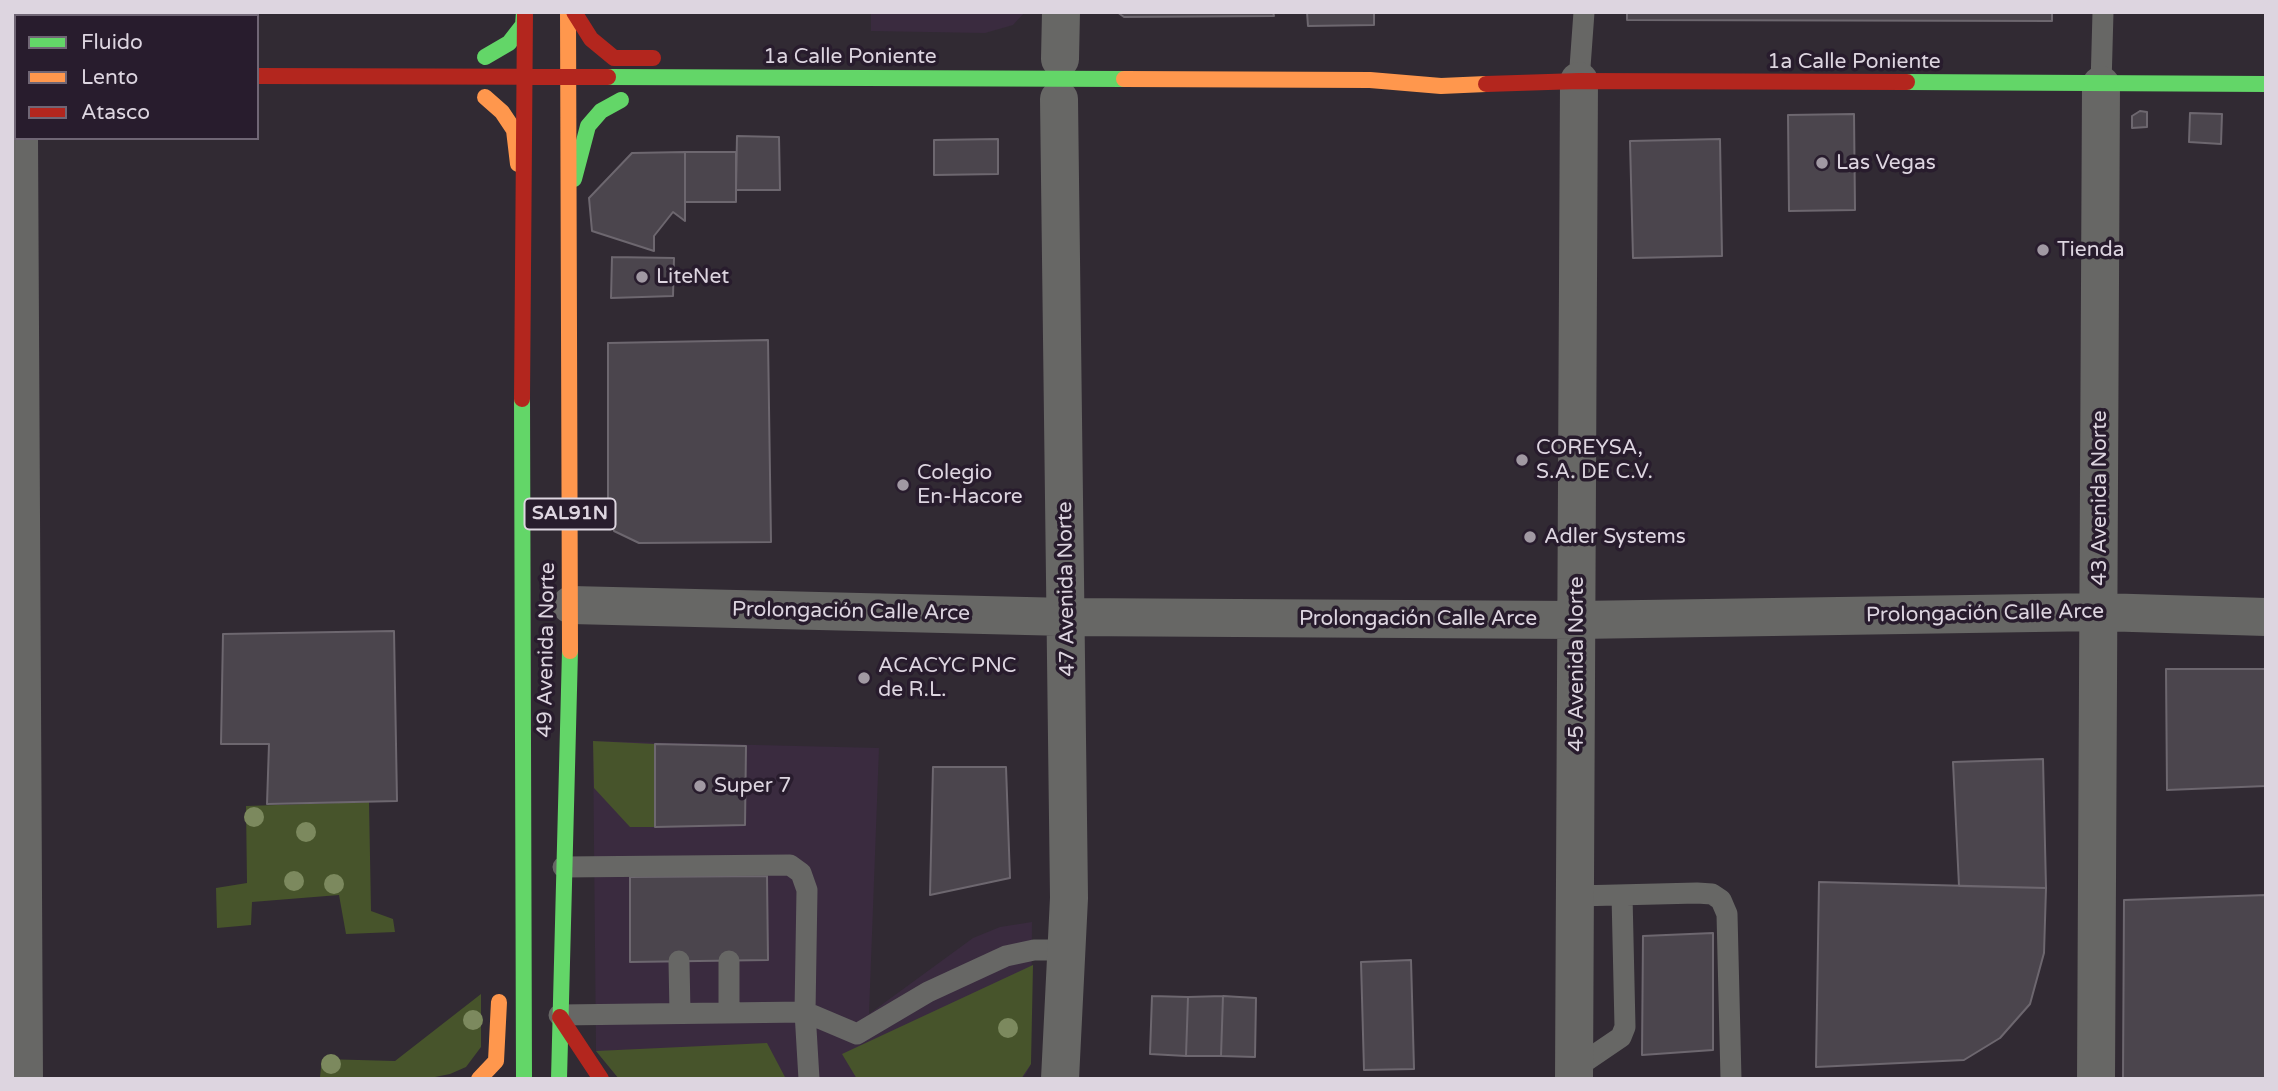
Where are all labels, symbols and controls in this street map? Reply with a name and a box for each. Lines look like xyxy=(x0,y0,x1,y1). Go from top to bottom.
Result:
legend xyxy=(14,14,259,140)
text: Fluido xyxy=(81,30,143,55)
street label: 1a Calle Poniente xyxy=(763,44,937,70)
street label: 1a Calle Poniente xyxy=(1767,49,1941,75)
text: Lento xyxy=(81,65,138,90)
text: Atasco xyxy=(81,100,150,125)
place label: Las Vegas xyxy=(1836,150,1936,176)
marker: Las Vegas xyxy=(1814,155,1830,171)
place label: Tienda xyxy=(2057,237,2125,263)
marker: Tienda xyxy=(2035,242,2051,258)
place label: LiteNet xyxy=(656,264,729,290)
marker: LiteNet xyxy=(634,269,650,285)
street label: 43 Avenida Norte xyxy=(2087,410,2113,586)
place label: COREYSA, S.A. DE C.V. xyxy=(1536,435,1653,485)
marker: COREYSA, S.A. DE C.V. xyxy=(1514,452,1530,468)
place label: Colegio En-Hacore xyxy=(917,460,1023,510)
marker: Colegio En-Hacore xyxy=(895,477,911,493)
road number: SAL91N xyxy=(524,499,616,530)
street label: 47 Avenida Norte xyxy=(1053,501,1081,677)
place label: Adler Systems xyxy=(1544,524,1686,550)
marker: Adler Systems xyxy=(1522,529,1538,545)
street label: 49 Avenida Norte xyxy=(533,562,561,738)
street label: 45 Avenida Norte xyxy=(1564,576,1590,752)
street label: Prolongación Calle Arce xyxy=(732,597,970,627)
street label: Prolongación Calle Arce xyxy=(1866,599,2104,629)
street label: Prolongación Calle Arce xyxy=(1299,606,1537,632)
place label: ACACYC PNC de R.L. xyxy=(878,653,1016,703)
marker: ACACYC PNC de R.L. xyxy=(856,670,872,686)
place label: Super 7 xyxy=(714,773,791,799)
marker: Super 7 xyxy=(692,778,708,794)

